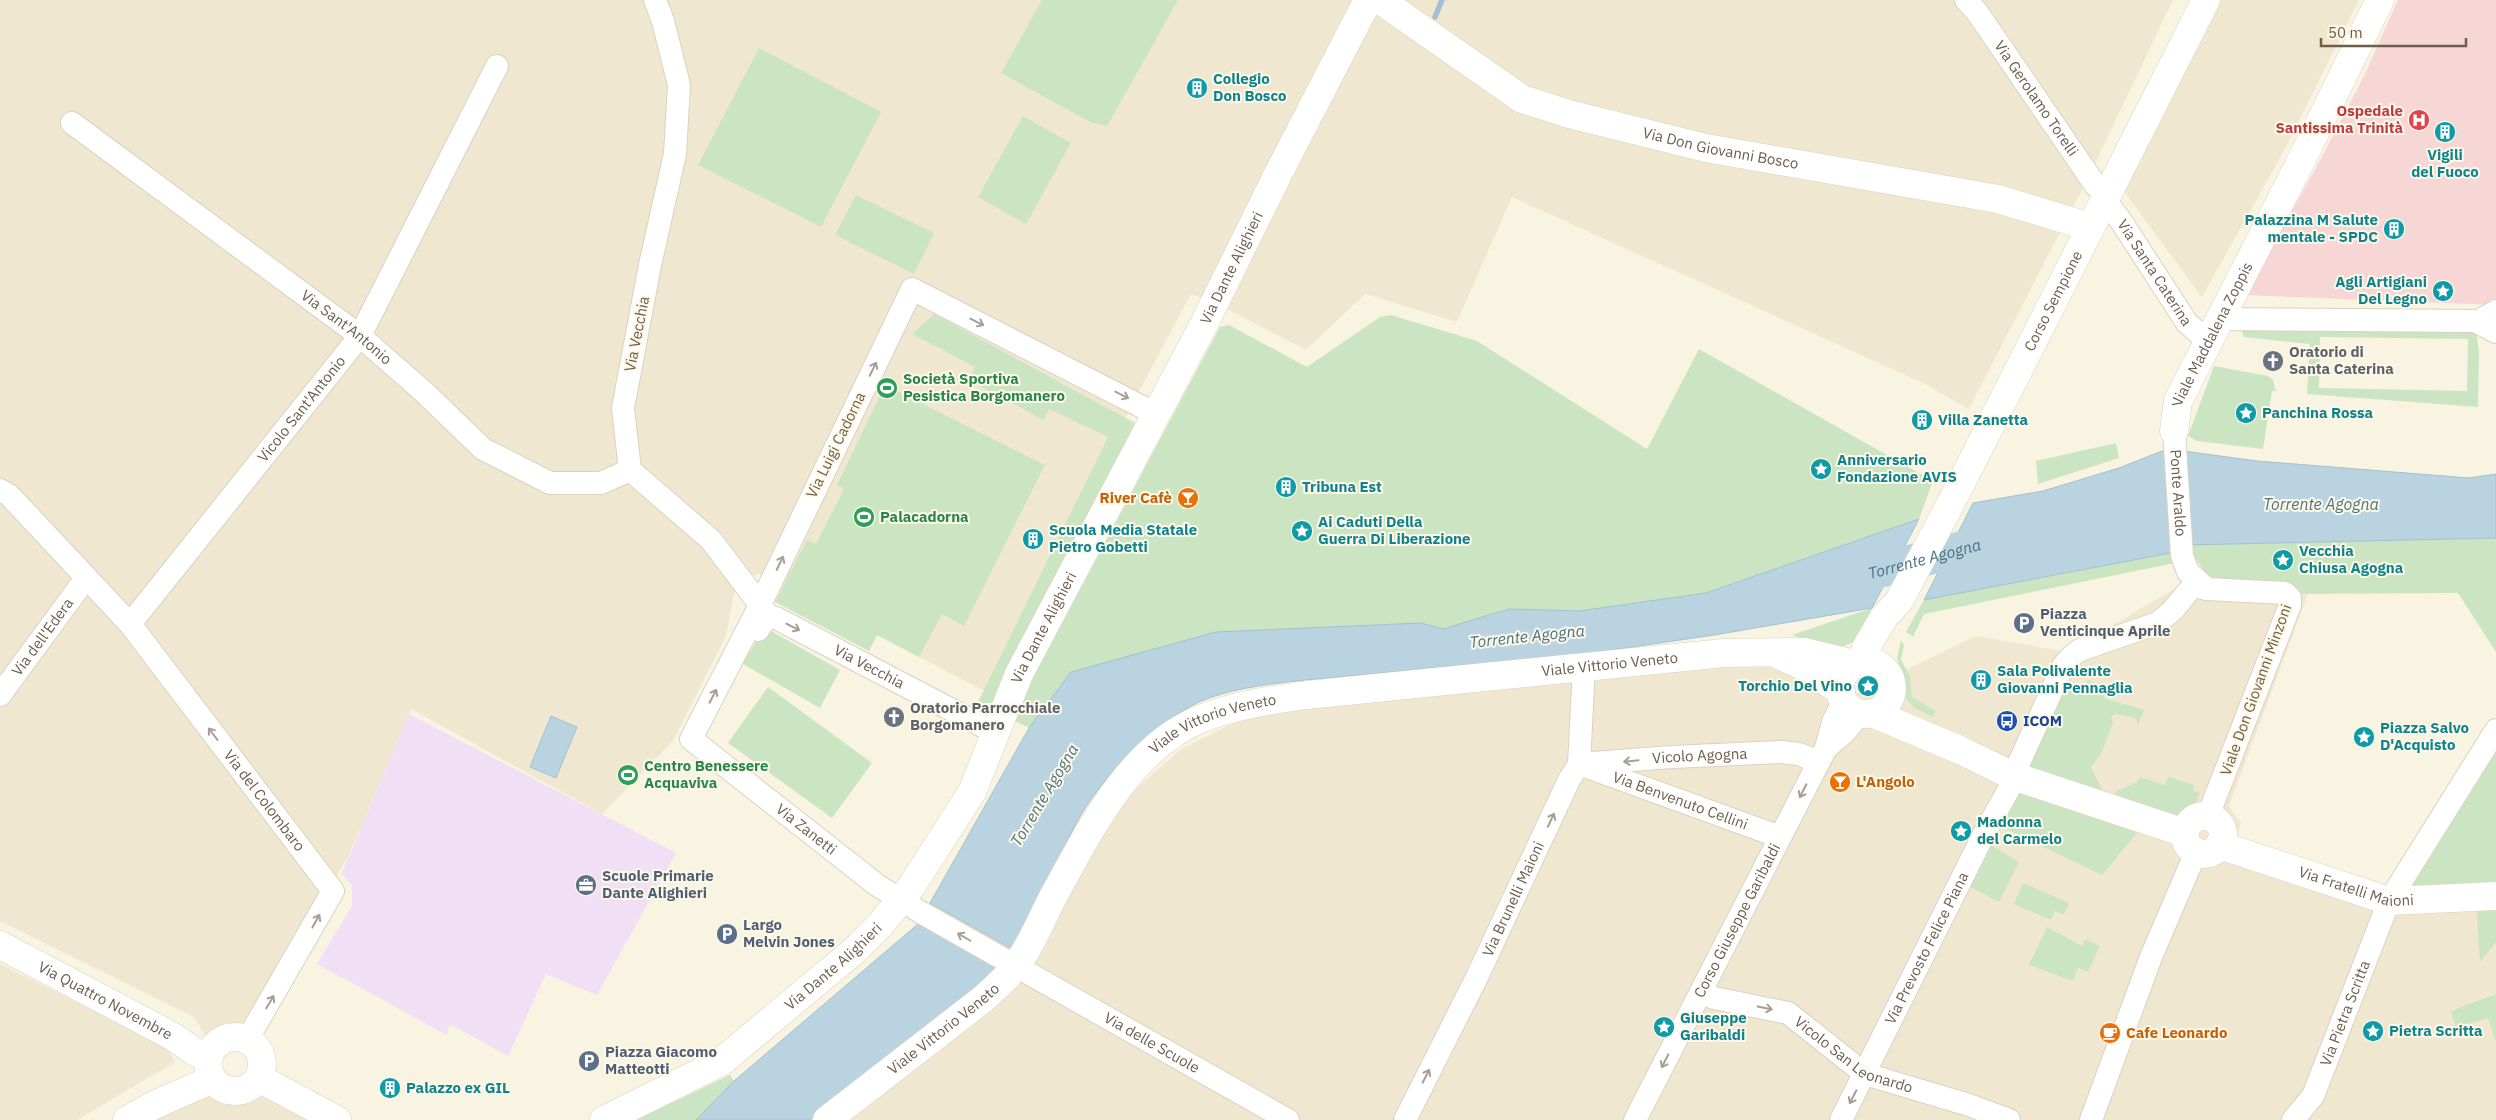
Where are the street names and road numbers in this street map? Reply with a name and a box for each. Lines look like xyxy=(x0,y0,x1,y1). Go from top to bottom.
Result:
street label: Via Gerolamo Torelli xyxy=(1990,37,2083,160)
street label: Via Don Giovanni Bosco xyxy=(1641,123,1800,173)
street label: Via Dante Alighieri xyxy=(1195,208,1267,327)
street label: Via Santa Caterina xyxy=(2113,216,2196,329)
street label: Corso Sempione xyxy=(2020,247,2086,354)
street label: Viale Maddalena Zoppis xyxy=(2167,259,2257,408)
street label: Via Sant'Antonio xyxy=(297,286,396,368)
street label: Via Vecchia xyxy=(620,294,653,373)
street label: Vicolo Sant'Antonio xyxy=(253,352,349,466)
street label: Via Luigi Cadorna xyxy=(802,389,869,501)
street label: Ponte Araldo xyxy=(2166,449,2191,537)
street label: Via Dante Alighieri xyxy=(1006,568,1080,686)
street label: Via dell'Edera xyxy=(7,594,77,679)
street label: Viale Don Giovanni Minzoni xyxy=(2216,601,2295,778)
street label: Via Vecchia xyxy=(831,640,908,692)
street label: Viale Vittorio Veneto xyxy=(1540,648,1679,680)
street label: Viale Vittorio Veneto xyxy=(1145,690,1278,758)
street label: Vicolo Agogna xyxy=(1651,744,1748,767)
street label: Via del Colombaro xyxy=(220,746,309,855)
street label: Via Benvenuto Cellini xyxy=(1610,767,1751,834)
street label: Via Zanetti xyxy=(772,799,841,859)
street label: Via Brunelli Maioni xyxy=(1478,838,1548,960)
street label: Corso Giuseppe Garibaldi xyxy=(1689,840,1784,1001)
street label: Via Fratelli Maioni xyxy=(2296,862,2414,910)
street label: Via Prevosto Felice Piana xyxy=(1880,869,1972,1027)
street label: Via Dante Alighieri xyxy=(780,919,886,1014)
street label: Via Quattro Novembre xyxy=(35,957,176,1044)
street label: Via Pietra Scritta xyxy=(2316,958,2374,1069)
street label: Viale Vittorio Veneto xyxy=(884,979,1003,1078)
street label: Via delle Scuole xyxy=(1101,1008,1203,1077)
street label: Vicolo San Leonardo xyxy=(1791,1012,1915,1097)

